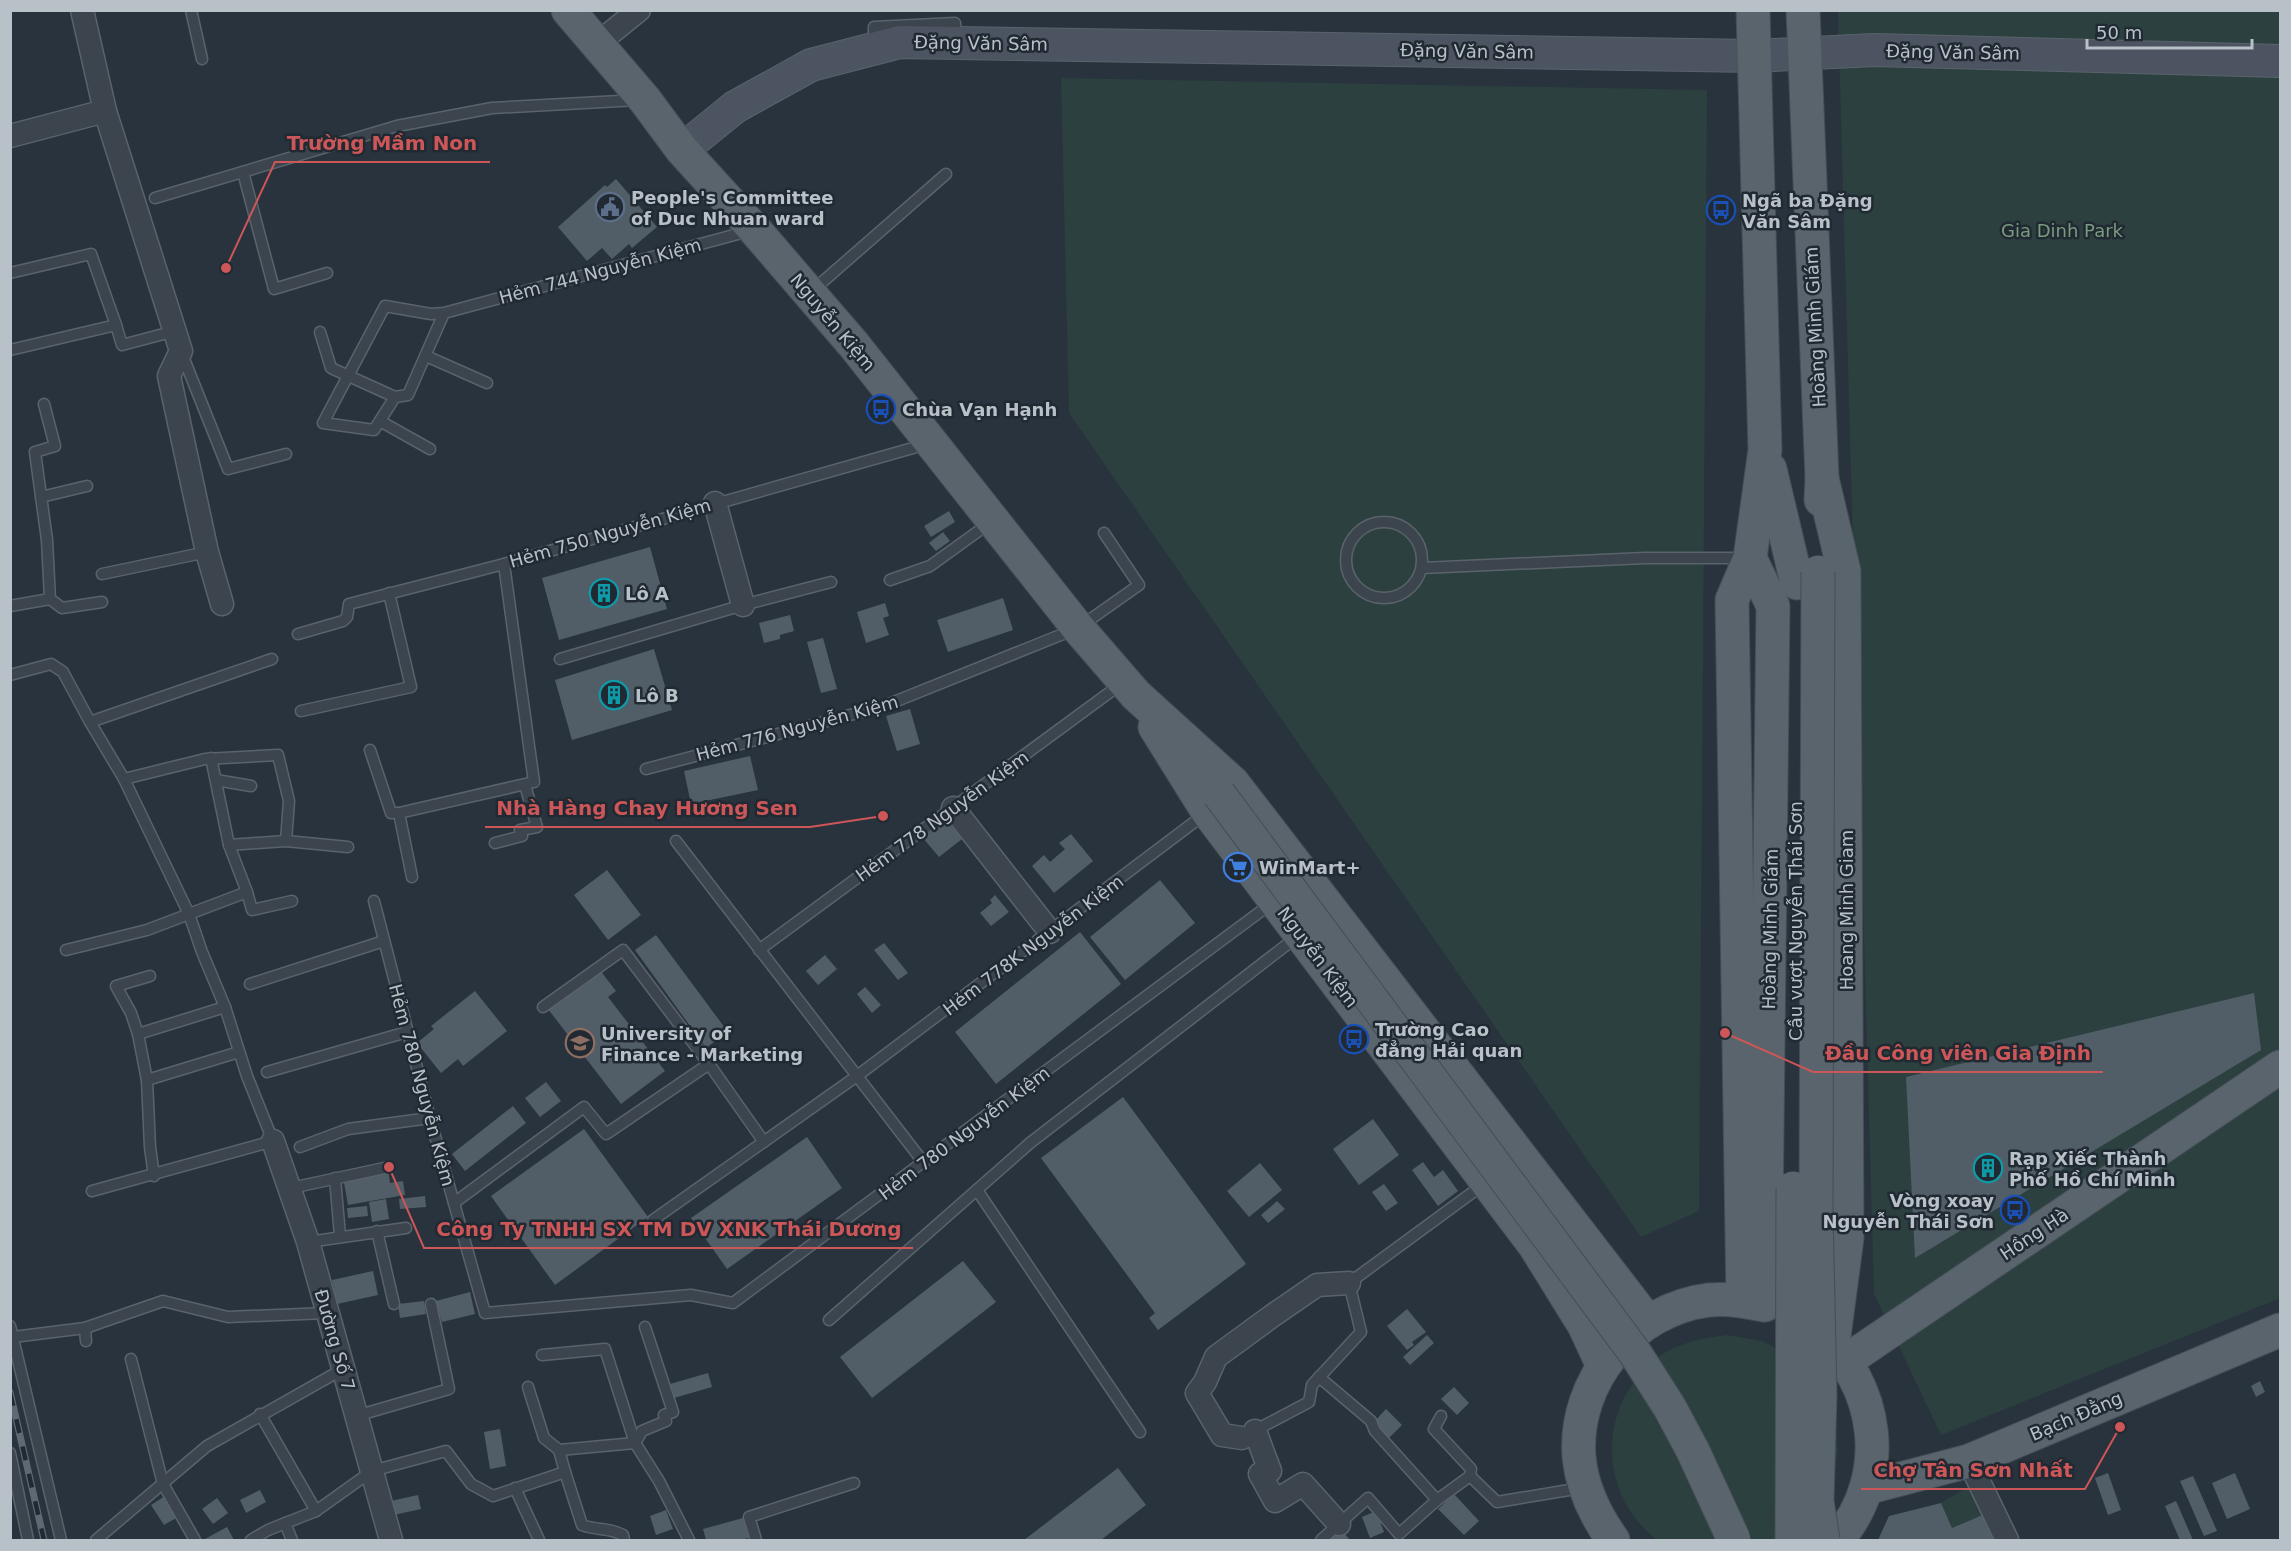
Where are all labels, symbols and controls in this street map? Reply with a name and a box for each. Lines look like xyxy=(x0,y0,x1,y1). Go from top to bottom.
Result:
scale bar xyxy=(2087,12,2252,50)
text: 50 m xyxy=(2096,22,2142,43)
street label: Đặng Văn Sâm xyxy=(914,31,1048,55)
street label: Đặng Văn Sâm xyxy=(1400,39,1534,63)
street label: Đặng Văn Sâm xyxy=(1886,40,2020,64)
callout: Trường Mầm Non xyxy=(275,124,490,162)
text: Trường Mầm Non xyxy=(287,131,477,155)
place label: People's Committee of Duc Nhuan ward xyxy=(631,187,833,229)
place label: Ngã ba Đặng Văn Sâm xyxy=(1742,190,1873,232)
public building icon: People's Committee of Duc Nhuan ward xyxy=(594,191,626,223)
bus stop icon: Ngã ba Đặng Văn Sâm xyxy=(1705,194,1737,226)
park label: Gia Dinh Park xyxy=(2001,220,2124,241)
street label: Hẻm 744 Nguyễn Kiệm xyxy=(497,234,703,308)
street label: Hoàng Minh Giám xyxy=(1800,246,1830,408)
street label: Nguyễn Kiệm xyxy=(786,269,880,375)
bus stop icon: Chùa Vạn Hạnh xyxy=(865,393,897,425)
place label: Chùa Vạn Hạnh xyxy=(902,399,1057,420)
street label: Hẻm 750 Nguyễn Kiệm xyxy=(507,494,713,572)
building icon: Lô A xyxy=(588,577,620,609)
place label: Lô A xyxy=(625,583,669,604)
building icon: Lô B xyxy=(598,679,630,711)
place label: Lô B xyxy=(635,685,679,706)
street label: Hẻm 776 Nguyễn Kiệm xyxy=(694,691,900,765)
street label: Hẻm 778 Nguyễn Kiệm xyxy=(851,746,1033,886)
callout: Nhà Hàng Chay Hương Sen xyxy=(485,789,810,827)
text: Nhà Hàng Chay Hương Sen xyxy=(496,796,798,820)
street label: Cầu vượt Nguyễn Thái Sơn xyxy=(1785,801,1806,1041)
street label: Hoang Minh Giam xyxy=(1836,830,1857,990)
street label: Hoàng Minh Giám xyxy=(1758,848,1782,1010)
supermarket icon: WinMart+ xyxy=(1222,851,1254,883)
place label: WinMart+ xyxy=(1259,857,1360,878)
street label: Hẻm 778K Nguyễn Kiệm xyxy=(939,870,1127,1020)
street label: Nguyễn Kiệm xyxy=(1273,903,1363,1011)
street label: Hẻm 780 Nguyễn Kiệm xyxy=(385,982,459,1188)
place label: Trường Cao đẳng Hải quan xyxy=(1375,1019,1522,1061)
place label: University of Finance - Marketing xyxy=(601,1023,803,1065)
bus stop icon: Trường Cao đẳng Hải quan xyxy=(1338,1023,1370,1055)
school or university icon: University of Finance - Marketing xyxy=(564,1027,596,1059)
callout: Đầu Công viên Gia Định xyxy=(1813,1034,2103,1072)
text: Đầu Công viên Gia Định xyxy=(1825,1041,2091,1065)
street label: Hẻm 780 Nguyễn Kiệm xyxy=(874,1062,1054,1204)
place label: Rạp Xiếc Thành Phố Hồ Chí Minh xyxy=(2009,1148,2176,1190)
building icon: Rạp Xiếc Thành Phố Hồ Chí Minh xyxy=(1972,1152,2004,1184)
place label: Vòng xoay Nguyễn Thái Sơn xyxy=(1822,1190,1994,1232)
bus stop icon: Vòng xoay Nguyễn Thái Sơn xyxy=(1999,1194,2031,1226)
street label: Hồng Hà xyxy=(1996,1204,2072,1264)
callout: Công Ty TNHH SX TM DV XNK Thái Dương xyxy=(424,1210,913,1248)
text: Công Ty TNHH SX TM DV XNK Thái Dương xyxy=(436,1217,902,1241)
street label: Đường Số 7 xyxy=(310,1287,360,1393)
street label: Bạch Đằng xyxy=(2027,1387,2125,1445)
callout: Chợ Tân Sơn Nhất xyxy=(1861,1451,2085,1489)
text: Chợ Tân Sơn Nhất xyxy=(1873,1458,2073,1482)

